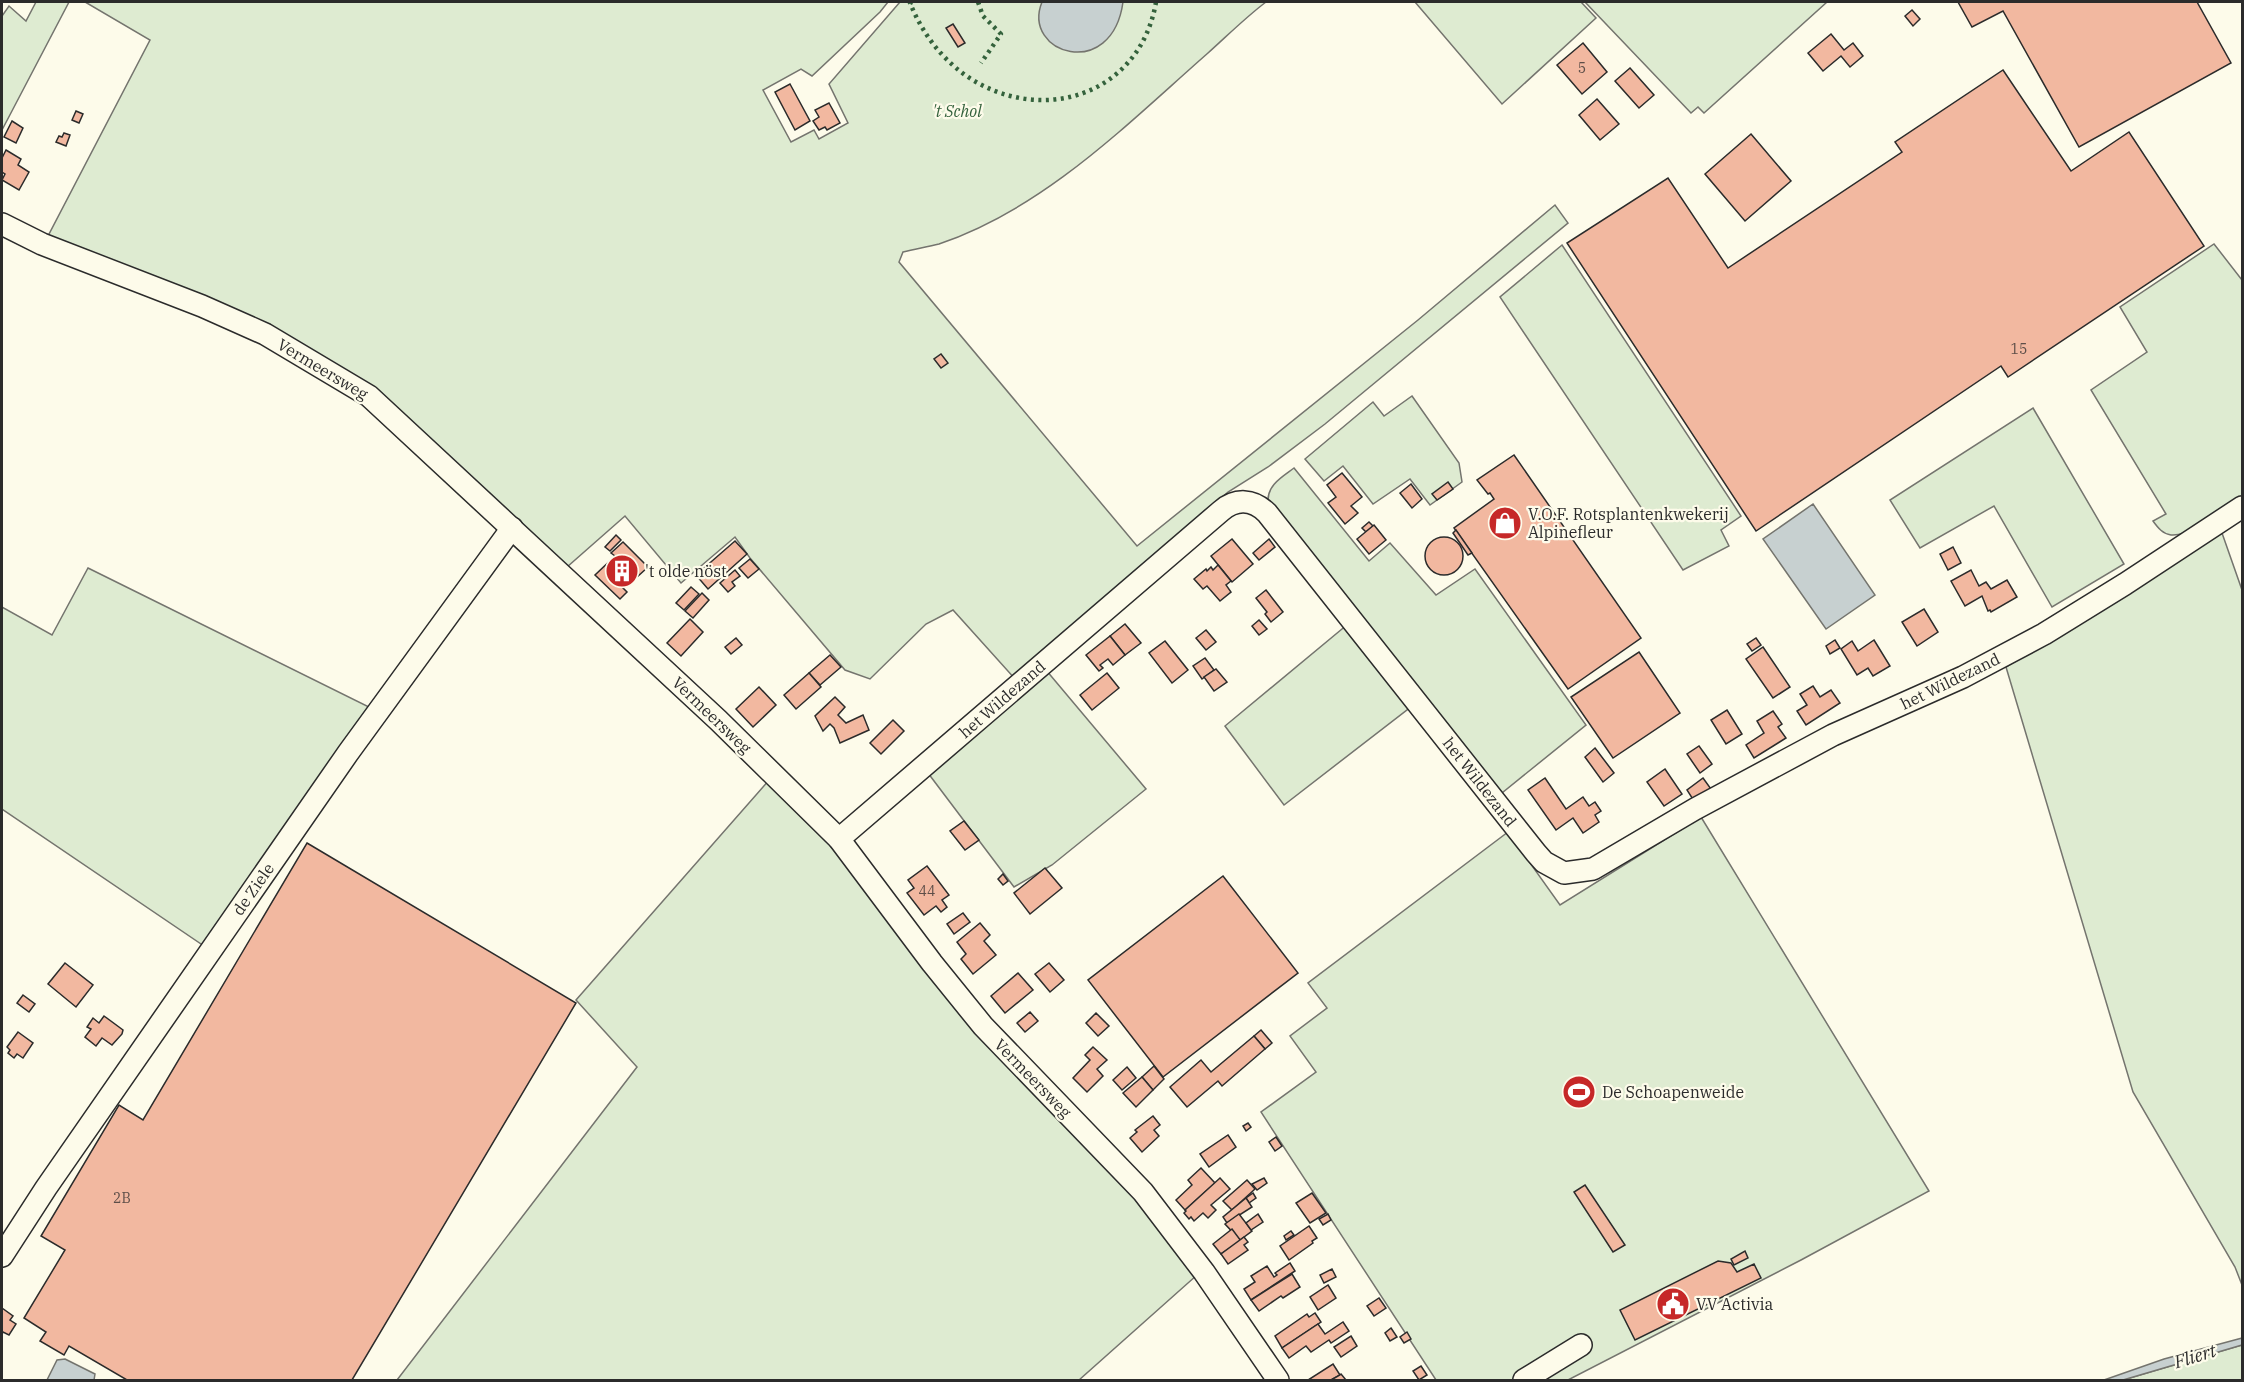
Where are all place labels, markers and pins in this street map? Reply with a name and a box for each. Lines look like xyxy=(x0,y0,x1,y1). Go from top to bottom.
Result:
place label: V.O.F. Rotsplantenkwekerij Alpinefleur xyxy=(1528,504,1729,542)
shop icon: V.O.F. Rotsplantenkwekerij Alpinefleur xyxy=(1487,505,1523,541)
building icon: 't olde nöst xyxy=(604,553,640,589)
place label: 't olde nöst xyxy=(645,561,727,581)
sports icon: De Schoapenweide xyxy=(1561,1074,1597,1110)
place label: De Schoapenweide xyxy=(1602,1082,1744,1102)
public building icon: VV Activia xyxy=(1655,1286,1691,1322)
place label: VV Activia xyxy=(1696,1294,1774,1314)

